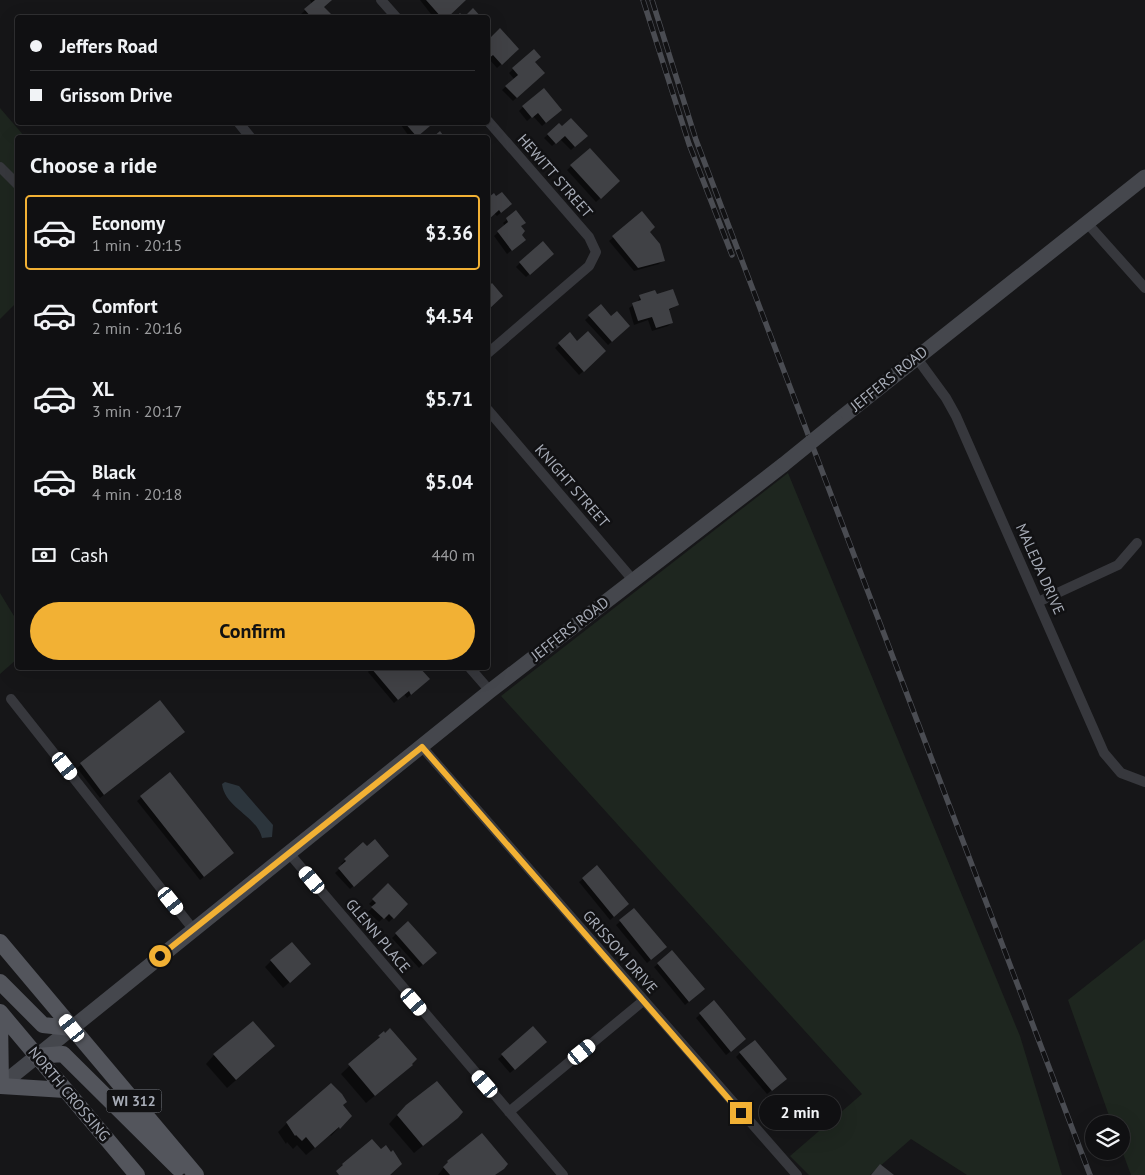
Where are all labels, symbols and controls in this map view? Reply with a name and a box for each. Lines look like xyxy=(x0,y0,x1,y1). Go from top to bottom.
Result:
text: Jeffers Road xyxy=(60,34,158,58)
text: Grissom Drive xyxy=(60,83,172,107)
street label: HEWITT STREET xyxy=(514,130,597,222)
text: Choose a ride xyxy=(30,151,157,179)
icon: car xyxy=(32,210,77,255)
text: Economy xyxy=(92,211,165,235)
text: $3.36 xyxy=(425,221,473,245)
text: 1 min · 20:15 xyxy=(92,235,182,255)
icon: car xyxy=(32,293,77,338)
text: Comfort xyxy=(92,294,158,318)
text: $4.54 xyxy=(425,304,473,328)
text: 2 min · 20:16 xyxy=(92,318,182,338)
street label: JEFFERS ROAD xyxy=(846,342,931,416)
icon: car xyxy=(32,376,77,421)
text: XL xyxy=(92,377,114,401)
text: $5.71 xyxy=(425,387,473,411)
text: 3 min · 20:17 xyxy=(92,401,182,421)
street label: KNIGHT STREET xyxy=(531,440,614,532)
icon: car xyxy=(32,459,77,504)
text: Black xyxy=(92,460,136,484)
text: $5.04 xyxy=(425,470,473,494)
text: 4 min · 20:18 xyxy=(92,484,182,504)
street label: MALEDA DRIVE xyxy=(1012,520,1069,617)
icon: cash xyxy=(30,541,58,569)
text: Cash xyxy=(70,543,108,567)
text: 440 m xyxy=(432,545,475,565)
street label: JEFFERS ROAD xyxy=(526,592,612,666)
button: Confirm xyxy=(30,602,475,660)
car xyxy=(49,750,80,782)
car xyxy=(296,864,327,896)
car xyxy=(155,885,186,917)
street label: GLENN PLACE xyxy=(342,895,415,976)
street label: GRISSOM DRIVE xyxy=(579,906,662,997)
route start xyxy=(149,945,171,967)
car xyxy=(398,986,429,1018)
car xyxy=(56,1012,87,1044)
car xyxy=(565,1037,598,1067)
street label: NORTH CROSSING xyxy=(24,1043,114,1145)
car xyxy=(469,1068,500,1100)
road number: WI 312 xyxy=(106,1090,162,1112)
callout: 2 min xyxy=(758,1096,841,1130)
route end xyxy=(730,1102,752,1124)
text: 2 min xyxy=(780,1102,820,1122)
map controls xyxy=(1085,1115,1130,1160)
button: layers xyxy=(1085,1115,1130,1160)

